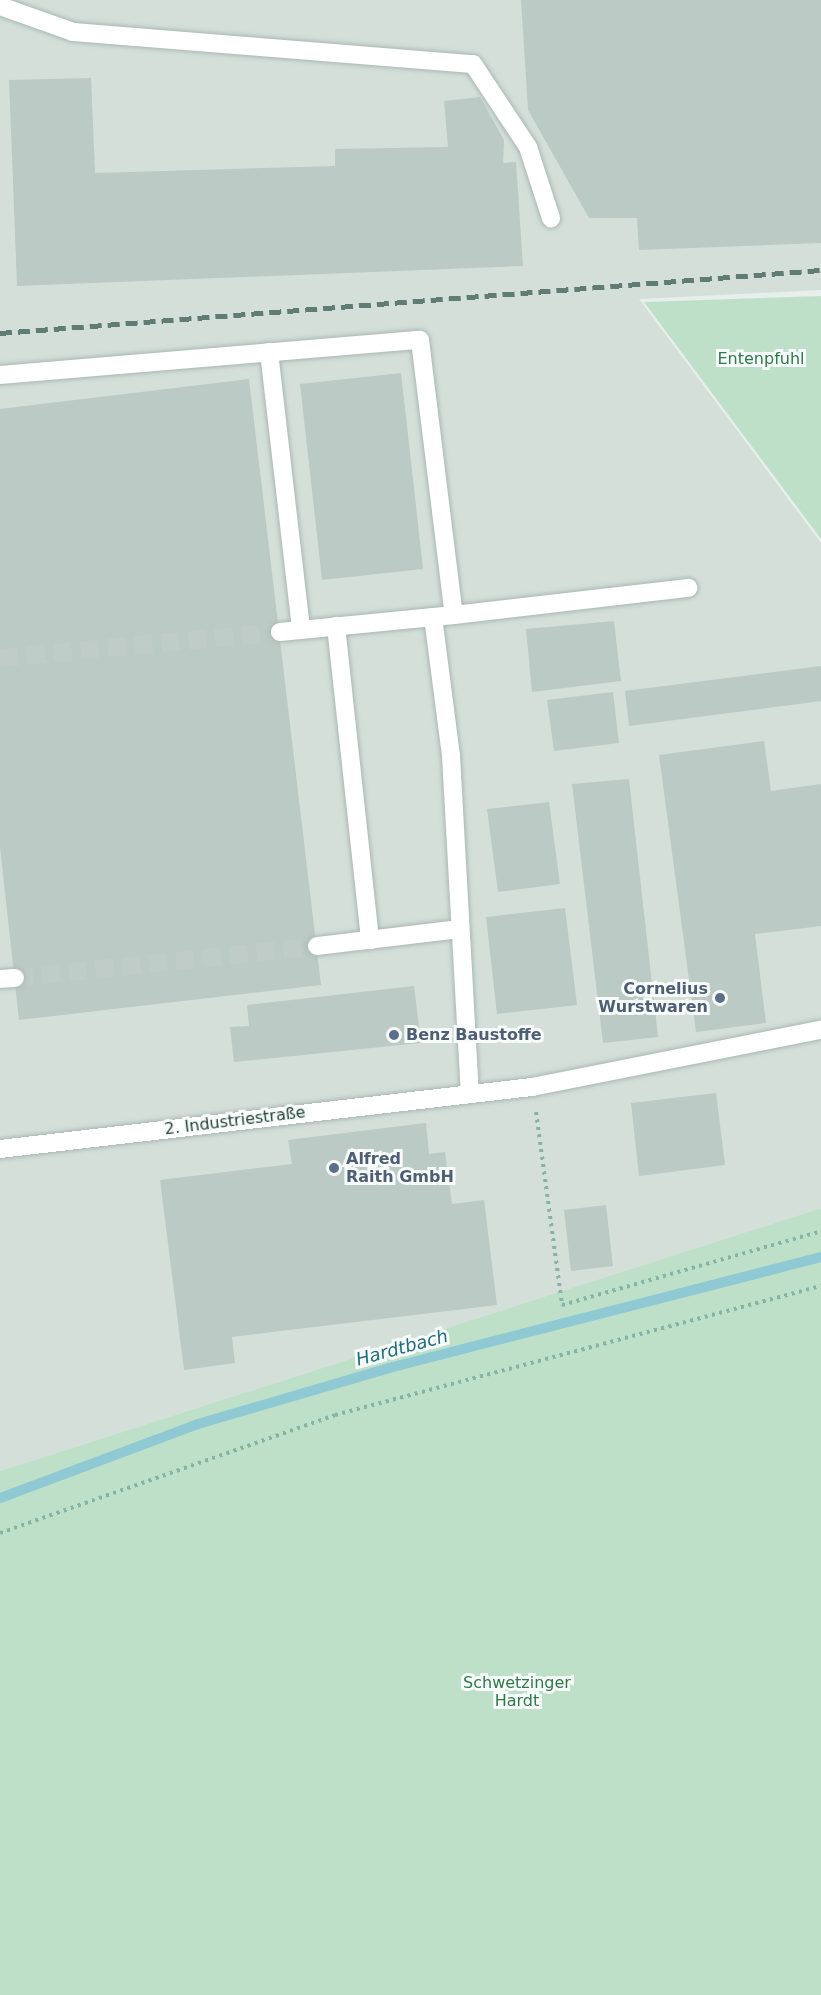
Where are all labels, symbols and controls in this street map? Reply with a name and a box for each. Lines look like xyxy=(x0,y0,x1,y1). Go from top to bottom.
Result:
park label: Entenpfuhl xyxy=(717,349,805,369)
place label: Cornelius Wurstwaren xyxy=(598,979,708,1017)
marker: Cornelius Wurstwaren xyxy=(713,991,727,1005)
place label: Benz Baustoffe xyxy=(406,1025,542,1045)
marker: Benz Baustoffe xyxy=(387,1028,401,1042)
street label: 2. Industriestraße xyxy=(163,1103,307,1139)
place label: Alfred Raith GmbH xyxy=(346,1149,454,1187)
marker: Alfred Raith GmbH xyxy=(327,1161,341,1175)
water label: Hardtbach xyxy=(354,1325,450,1371)
park label: Schwetzinger Hardt xyxy=(463,1673,571,1711)

